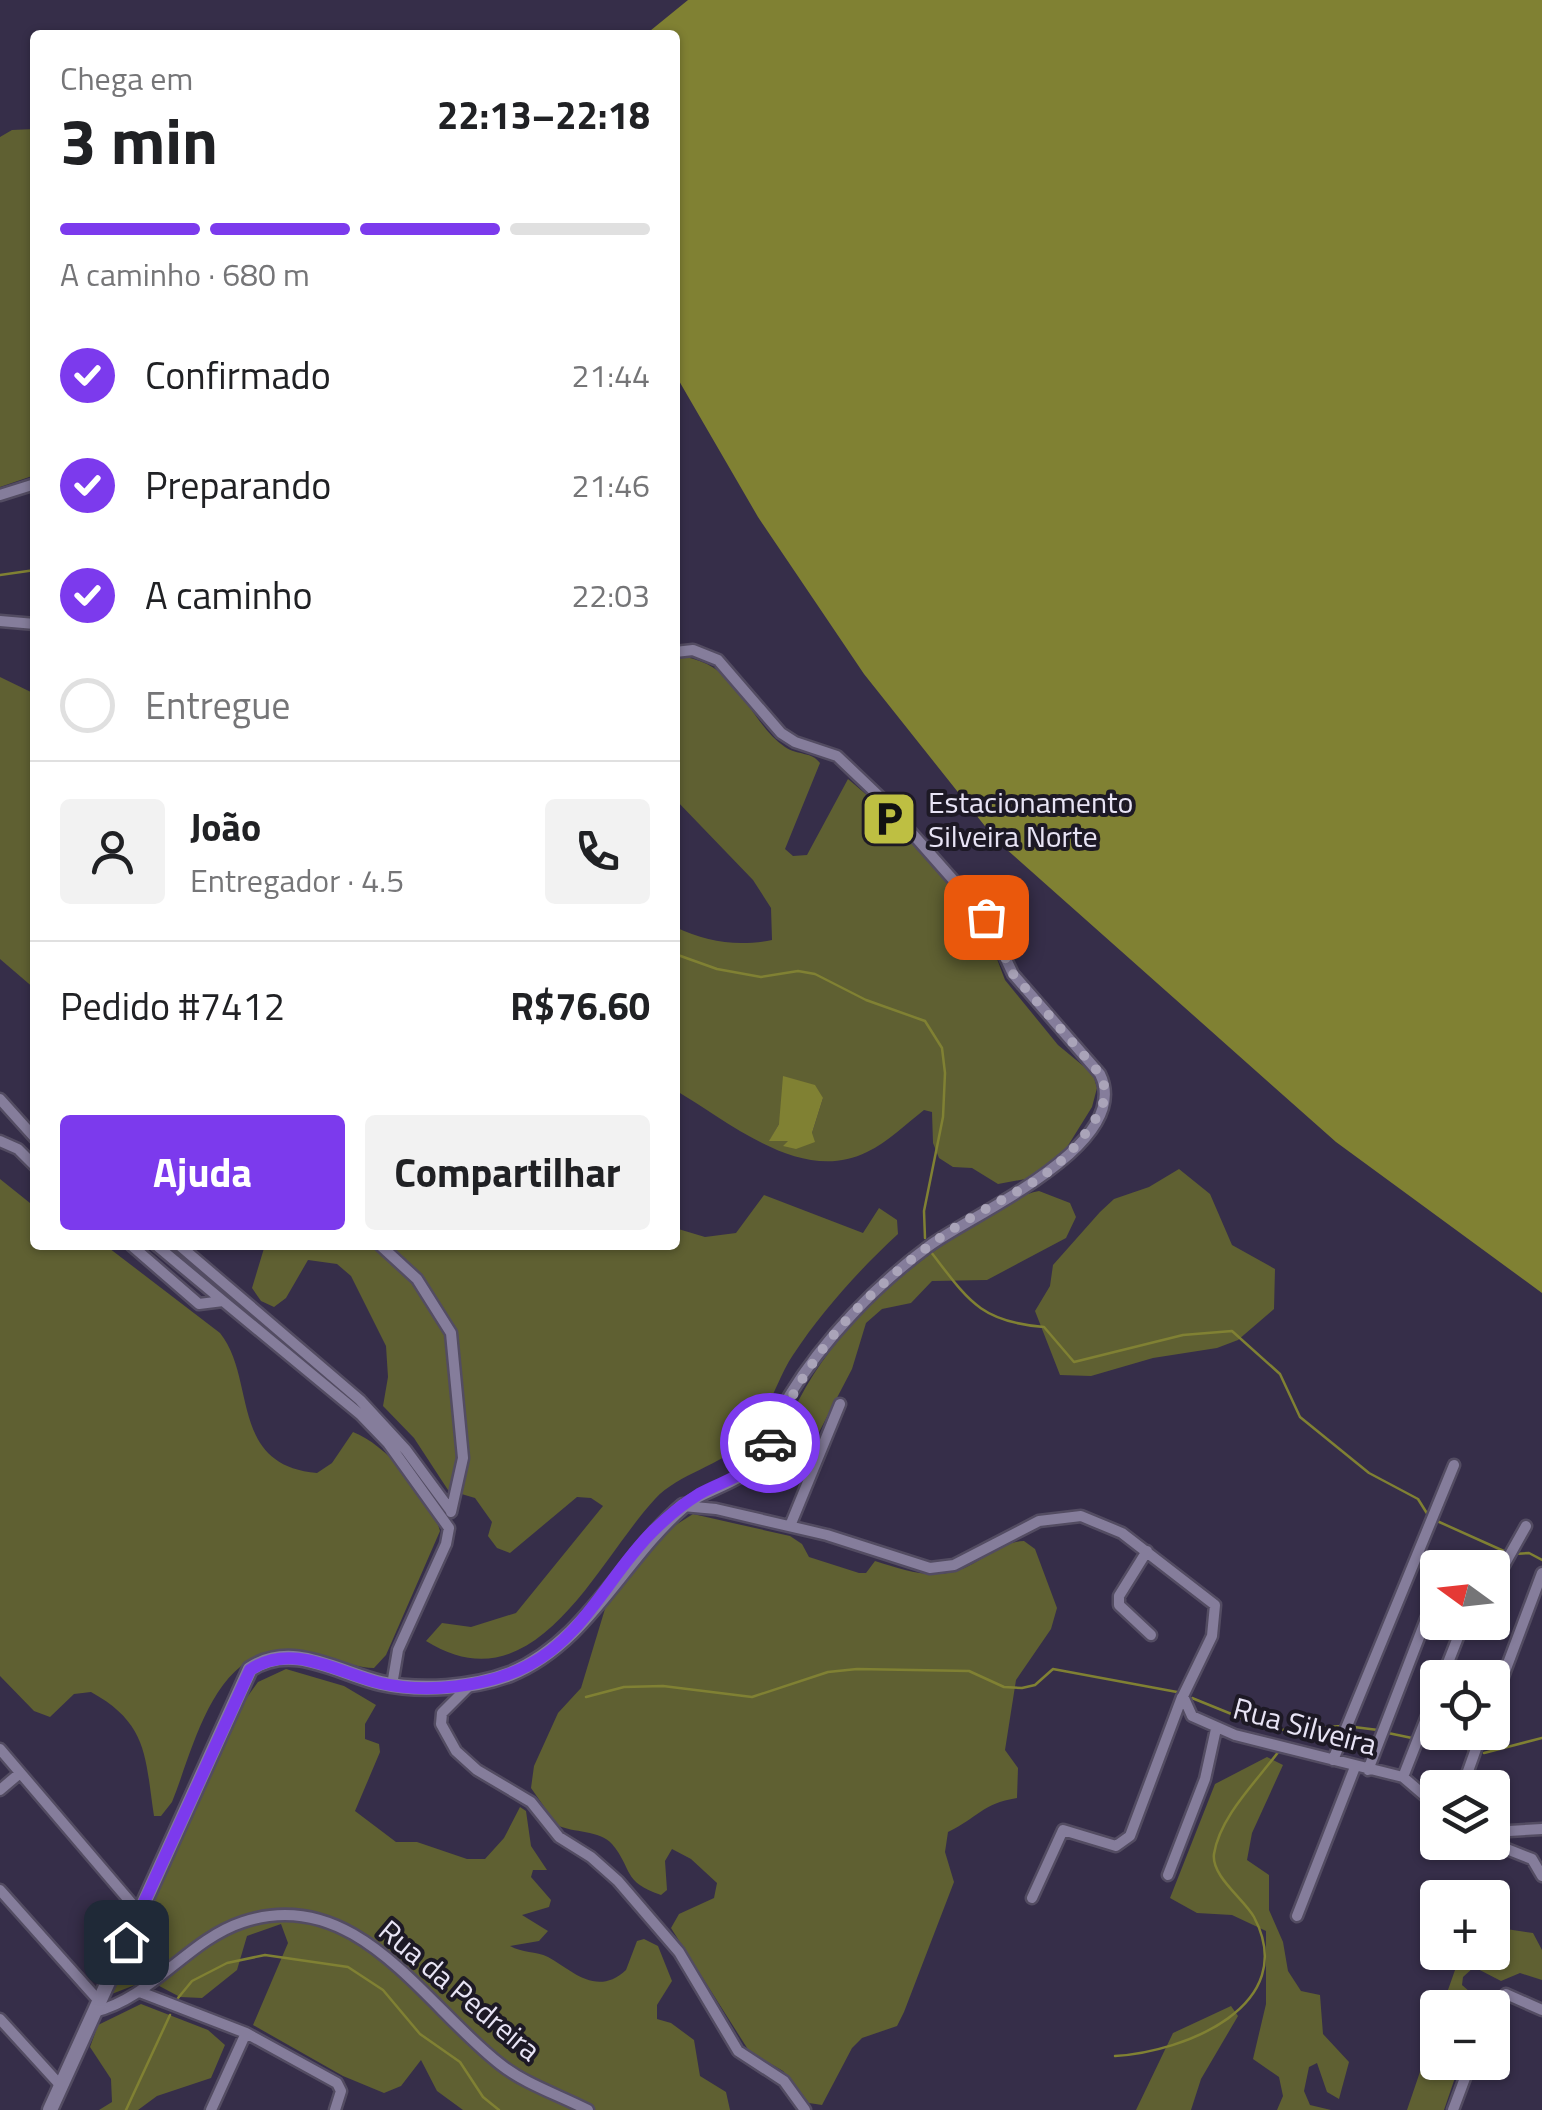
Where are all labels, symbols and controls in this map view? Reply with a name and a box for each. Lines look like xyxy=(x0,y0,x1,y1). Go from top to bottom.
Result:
text: Chega em xyxy=(60,54,193,102)
text: 22:13–22:18 xyxy=(437,86,650,144)
text: 3 min xyxy=(60,90,218,189)
text: A caminho · 680 m xyxy=(60,250,310,298)
text: Confirmado xyxy=(145,346,331,404)
icon: check xyxy=(60,348,115,403)
text: 21:44 xyxy=(571,351,650,399)
text: Preparando xyxy=(145,456,331,514)
icon: check xyxy=(60,458,115,513)
text: 21:46 xyxy=(571,461,650,509)
text: A caminho xyxy=(145,566,313,624)
icon: check xyxy=(60,568,115,623)
text: 22:03 xyxy=(571,571,650,619)
text: Entregue xyxy=(145,676,291,734)
place label: Estacionamento Silveira Norte xyxy=(928,779,1133,859)
parking icon: Estacionamento Silveira Norte xyxy=(859,789,919,849)
text: João xyxy=(190,798,261,856)
button: person xyxy=(60,799,165,904)
button: phone xyxy=(545,799,650,904)
text: Entregador · 4.5 xyxy=(190,856,404,904)
pin xyxy=(944,875,1029,960)
icon: bag xyxy=(959,890,1014,945)
text: Pedido #7412 xyxy=(60,977,285,1035)
text: R$76.60 xyxy=(510,977,650,1035)
button: Ajuda xyxy=(60,1115,345,1230)
button: Compartilhar xyxy=(365,1115,650,1230)
courier xyxy=(720,1393,820,1493)
icon: car xyxy=(743,1416,798,1471)
north arrow xyxy=(1420,1550,1510,1640)
map controls xyxy=(1420,1550,1510,2080)
button: locate xyxy=(1420,1660,1510,1750)
street label: Rua Silveira xyxy=(1228,1685,1382,1767)
button: layers xyxy=(1420,1770,1510,1860)
button: + xyxy=(1420,1880,1510,1970)
pin xyxy=(84,1900,169,1985)
street label: Rua da Pedreira xyxy=(369,1908,551,2072)
icon: home xyxy=(99,1915,154,1970)
button: − xyxy=(1420,1990,1510,2080)

